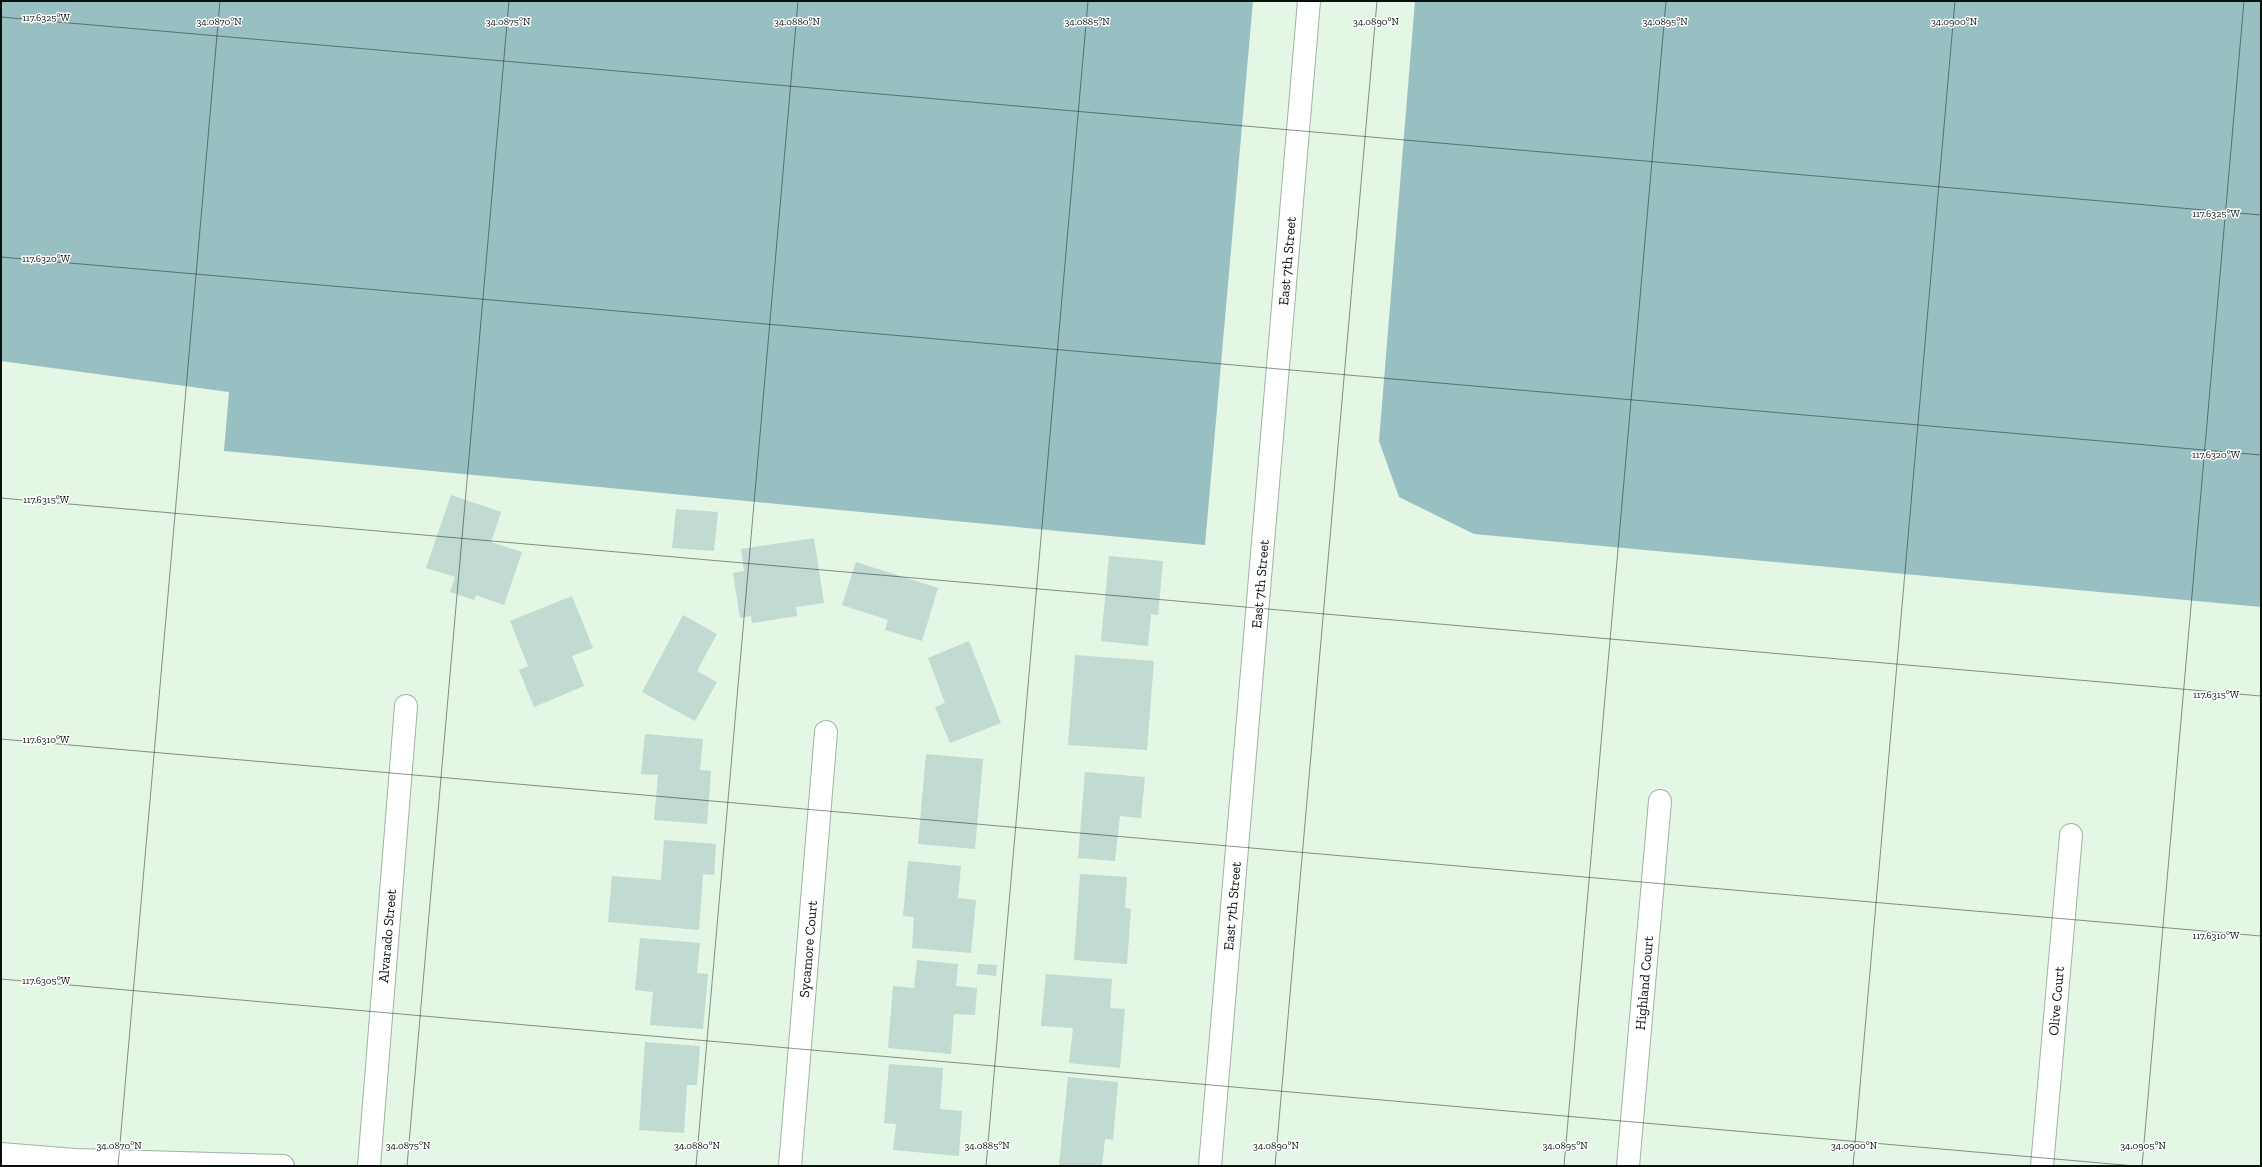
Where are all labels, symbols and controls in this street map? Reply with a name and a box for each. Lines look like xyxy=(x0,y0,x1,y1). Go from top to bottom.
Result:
text: 117.6325°W xyxy=(22,12,70,24)
text: 34.0870°N xyxy=(196,16,242,28)
text: 34.0875°N xyxy=(486,16,531,28)
text: 34.0880°N xyxy=(774,16,821,28)
text: 34.0885°N xyxy=(1064,16,1110,28)
text: 34.0890°N xyxy=(1353,16,1400,28)
text: 34.0895°N xyxy=(1642,16,1688,28)
text: 34.0900°N xyxy=(1931,16,1978,28)
text: 117.6325°W xyxy=(2192,208,2240,220)
street label: East 7th Street xyxy=(1275,215,1300,306)
text: 117.6320°W xyxy=(22,253,71,265)
text: 117.6320°W xyxy=(2192,449,2241,461)
text: 117.6315°W xyxy=(23,494,70,506)
street label: East 7th Street xyxy=(1248,538,1273,629)
text: 117.6315°W xyxy=(2193,689,2240,701)
text: 117.6310°W xyxy=(23,734,70,746)
street label: East 7th Street xyxy=(1220,860,1245,951)
street label: Alvarado Street xyxy=(375,888,400,984)
street label: Sycamore Court xyxy=(796,899,821,998)
text: 117.6310°W xyxy=(2193,930,2240,942)
street label: Highland Court xyxy=(1632,934,1657,1031)
street label: Olive Court xyxy=(2045,965,2068,1036)
text: 117.6305°W xyxy=(22,975,71,987)
text: 34.0870°N xyxy=(96,1140,142,1152)
text: 34.0875°N xyxy=(386,1140,431,1152)
text: 34.0880°N xyxy=(674,1140,721,1152)
text: 34.0885°N xyxy=(964,1140,1010,1152)
text: 34.0890°N xyxy=(1253,1140,1300,1152)
text: 34.0895°N xyxy=(1542,1140,1588,1152)
text: 34.0900°N xyxy=(1831,1140,1878,1152)
text: 34.0905°N xyxy=(2120,1140,2166,1152)

